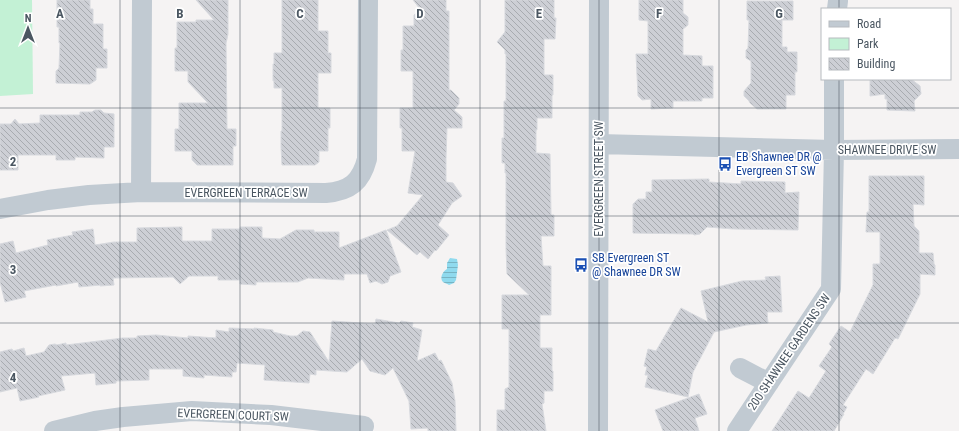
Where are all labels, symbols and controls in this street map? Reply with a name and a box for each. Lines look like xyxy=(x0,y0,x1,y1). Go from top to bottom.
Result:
text: A xyxy=(56,6,64,21)
text: B xyxy=(176,6,184,21)
text: C xyxy=(296,6,304,21)
text: D xyxy=(416,6,424,21)
text: E xyxy=(536,6,543,21)
text: F xyxy=(656,6,662,21)
text: G xyxy=(775,6,783,21)
north arrow xyxy=(8,8,48,48)
legend xyxy=(821,8,951,80)
text: N xyxy=(25,12,32,25)
text: Road xyxy=(857,17,881,31)
text: Park xyxy=(857,37,879,51)
text: Building xyxy=(857,57,895,71)
street label: EVERGREEN STREET SW xyxy=(592,121,606,237)
street label: SHAWNEE DRIVE SW xyxy=(838,143,936,157)
place label: EB Shawnee DR @ Evergreen ST SW xyxy=(736,150,822,178)
text: 2 xyxy=(10,154,17,169)
bus stop icon: EB Shawnee DR @ Evergreen ST SW xyxy=(717,156,733,172)
street label: EVERGREEN TERRACE SW xyxy=(184,186,308,200)
place label: SB Evergreen ST @ Shawnee DR SW xyxy=(592,251,681,279)
bus stop icon: SB Evergreen ST @ Shawnee DR SW xyxy=(573,257,589,273)
text: 3 xyxy=(10,262,16,277)
street label: 200 SHAWNEE GARDENS SW xyxy=(745,291,833,413)
text: 4 xyxy=(10,370,17,385)
street label: EVERGREEN COURT SW xyxy=(177,406,289,424)

